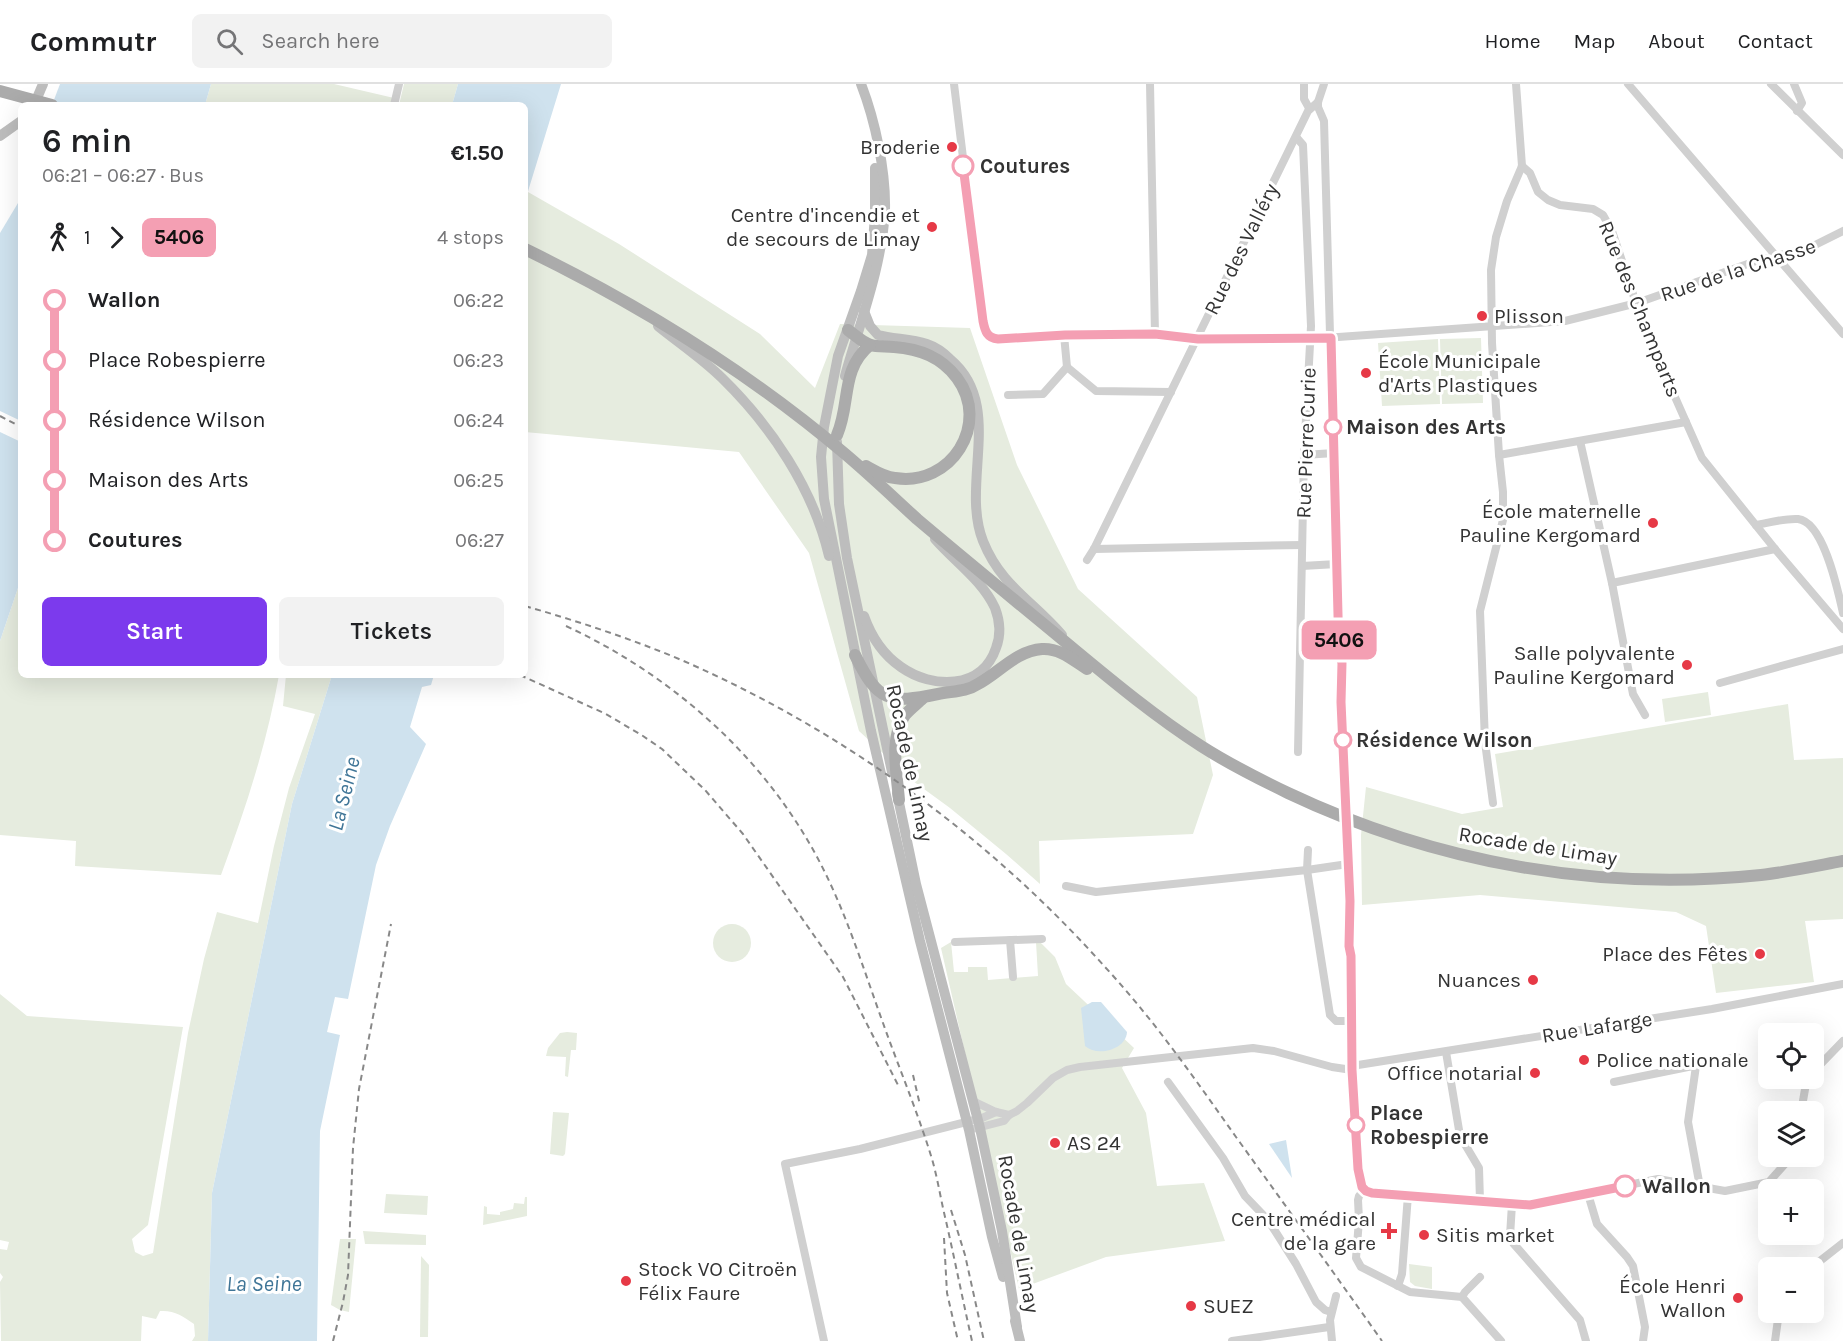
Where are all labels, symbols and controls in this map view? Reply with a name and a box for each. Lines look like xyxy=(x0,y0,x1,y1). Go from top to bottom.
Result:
search box xyxy=(192,14,612,68)
text: Commutr xyxy=(30,25,156,58)
icon: search xyxy=(213,25,246,58)
text: Search here xyxy=(261,28,380,54)
text: Home xyxy=(1485,29,1541,53)
text: Map xyxy=(1574,29,1615,53)
text: About xyxy=(1648,29,1705,53)
text: Contact xyxy=(1738,29,1813,53)
text: 6 min xyxy=(42,122,132,160)
place label: Broderie xyxy=(860,135,940,159)
text: €1.50 xyxy=(451,140,504,166)
marker: Broderie xyxy=(945,140,959,154)
place label: Coutures xyxy=(980,154,1070,178)
marker: Coutures xyxy=(952,155,974,177)
text: 06:21 – 06:27 · Bus xyxy=(42,164,204,187)
street label: Rue des Valléry xyxy=(1199,179,1283,319)
place label: Centre d'incendie et de secours de Limay xyxy=(726,203,920,251)
street label: Rue des Champarts xyxy=(1594,217,1686,401)
marker: Centre d'incendie et de secours de Limay xyxy=(925,220,939,234)
icon: walk xyxy=(42,221,75,254)
icon: forward xyxy=(100,221,133,254)
text: 5406 xyxy=(154,225,204,249)
text: 1 xyxy=(84,226,91,249)
text: 4 stops xyxy=(437,226,504,249)
street label: Rue de la Chasse xyxy=(1657,234,1819,306)
text: Wallon xyxy=(88,287,160,313)
text: 06:22 xyxy=(453,289,504,312)
place label: Plisson xyxy=(1494,304,1564,328)
marker: Plisson xyxy=(1475,309,1489,323)
text: Place Robespierre xyxy=(88,347,266,373)
text: 06:23 xyxy=(453,349,504,372)
place label: École Municipale d'Arts Plastiques xyxy=(1378,349,1541,397)
marker: École Municipale d'Arts Plastiques xyxy=(1359,366,1373,380)
street label: Rue Pierre Curie xyxy=(1291,367,1321,519)
text: Résidence Wilson xyxy=(88,407,266,433)
text: 06:24 xyxy=(453,409,504,432)
place label: Maison des Arts xyxy=(1346,415,1506,439)
marker: Maison des Arts xyxy=(1324,418,1342,436)
text: Maison des Arts xyxy=(88,467,249,493)
text: 06:25 xyxy=(453,469,504,492)
place label: École maternelle Pauline Kergomard xyxy=(1459,499,1641,547)
marker: École maternelle Pauline Kergomard xyxy=(1646,516,1660,530)
text: Coutures xyxy=(88,527,183,553)
text: 06:27 xyxy=(455,529,504,552)
button: Start xyxy=(42,597,267,666)
button: Tickets xyxy=(279,597,504,666)
line badge: 5406 xyxy=(1297,620,1381,660)
text: 5406 xyxy=(1314,628,1364,652)
place label: Salle polyvalente Pauline Kergomard xyxy=(1493,641,1675,689)
marker: Salle polyvalente Pauline Kergomard xyxy=(1680,658,1694,672)
street label: Rocade de Limay xyxy=(882,682,938,844)
place label: Résidence Wilson xyxy=(1356,728,1532,752)
marker: Résidence Wilson xyxy=(1334,731,1352,749)
water label: La Seine xyxy=(322,754,366,834)
street label: Rocade de Limay xyxy=(1457,822,1619,870)
place label: Place des Fêtes xyxy=(1602,942,1748,966)
marker: Place des Fêtes xyxy=(1753,947,1767,961)
place label: Nuances xyxy=(1437,968,1521,992)
marker: Nuances xyxy=(1526,973,1540,987)
street label: Rue Lafarge xyxy=(1540,1006,1654,1048)
map controls xyxy=(1758,1023,1824,1323)
button: locate xyxy=(1758,1023,1824,1089)
place label: Police nationale xyxy=(1596,1048,1749,1072)
marker: Police nationale xyxy=(1577,1053,1591,1067)
place label: Office notarial xyxy=(1387,1061,1523,1085)
marker: Office notarial xyxy=(1528,1066,1542,1080)
place label: Place Robespierre xyxy=(1370,1101,1489,1149)
button: layers xyxy=(1758,1101,1824,1167)
marker: Place Robespierre xyxy=(1347,1116,1365,1134)
place label: AS 24 xyxy=(1067,1131,1121,1155)
marker: AS 24 xyxy=(1048,1136,1062,1150)
street label: Rocade de Limay xyxy=(993,1153,1045,1315)
place label: Wallon xyxy=(1642,1174,1711,1198)
marker: Wallon xyxy=(1614,1175,1636,1197)
button: + xyxy=(1758,1179,1824,1245)
place label: Centre médical de la gare xyxy=(1231,1207,1376,1255)
marker: Centre médical de la gare xyxy=(1380,1222,1398,1240)
place label: Sitis market xyxy=(1436,1223,1555,1247)
marker: Sitis market xyxy=(1417,1228,1431,1242)
place label: Stock VO Citroën Félix Faure xyxy=(638,1257,797,1305)
button: − xyxy=(1758,1257,1824,1323)
water label: La Seine xyxy=(226,1271,302,1297)
marker: Stock VO Citroën Félix Faure xyxy=(619,1274,633,1288)
place label: École Henri Wallon xyxy=(1619,1274,1726,1322)
marker: École Henri Wallon xyxy=(1731,1291,1745,1305)
place label: SUEZ xyxy=(1203,1294,1254,1318)
marker: SUEZ xyxy=(1184,1299,1198,1313)

